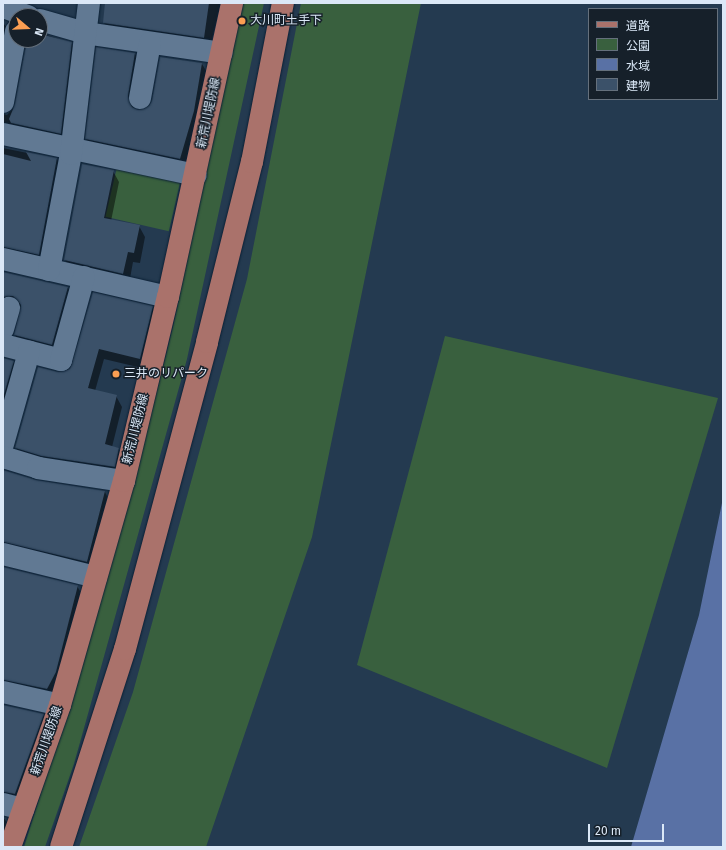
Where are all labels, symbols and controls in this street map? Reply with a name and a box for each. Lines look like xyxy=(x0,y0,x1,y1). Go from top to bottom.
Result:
north arrow xyxy=(8,8,48,48)
legend xyxy=(588,8,718,100)
place label: 大川町土手下 xyxy=(250,14,322,28)
marker: 大川町土手下 xyxy=(237,16,247,26)
text: 道路 xyxy=(626,19,650,33)
text: N xyxy=(32,26,46,37)
text: 公園 xyxy=(626,39,650,53)
text: 水域 xyxy=(626,59,650,73)
street label: 新荒川堤防線 xyxy=(194,76,224,150)
text: 建物 xyxy=(626,79,650,93)
place label: 三井のリパーク xyxy=(124,367,208,381)
marker: 三井のリパーク xyxy=(111,369,121,379)
street label: 新荒川堤防線 xyxy=(120,392,152,466)
street label: 新荒川堤防線 xyxy=(28,705,66,777)
scale bar xyxy=(590,816,666,842)
text: 20 m xyxy=(595,824,621,838)

